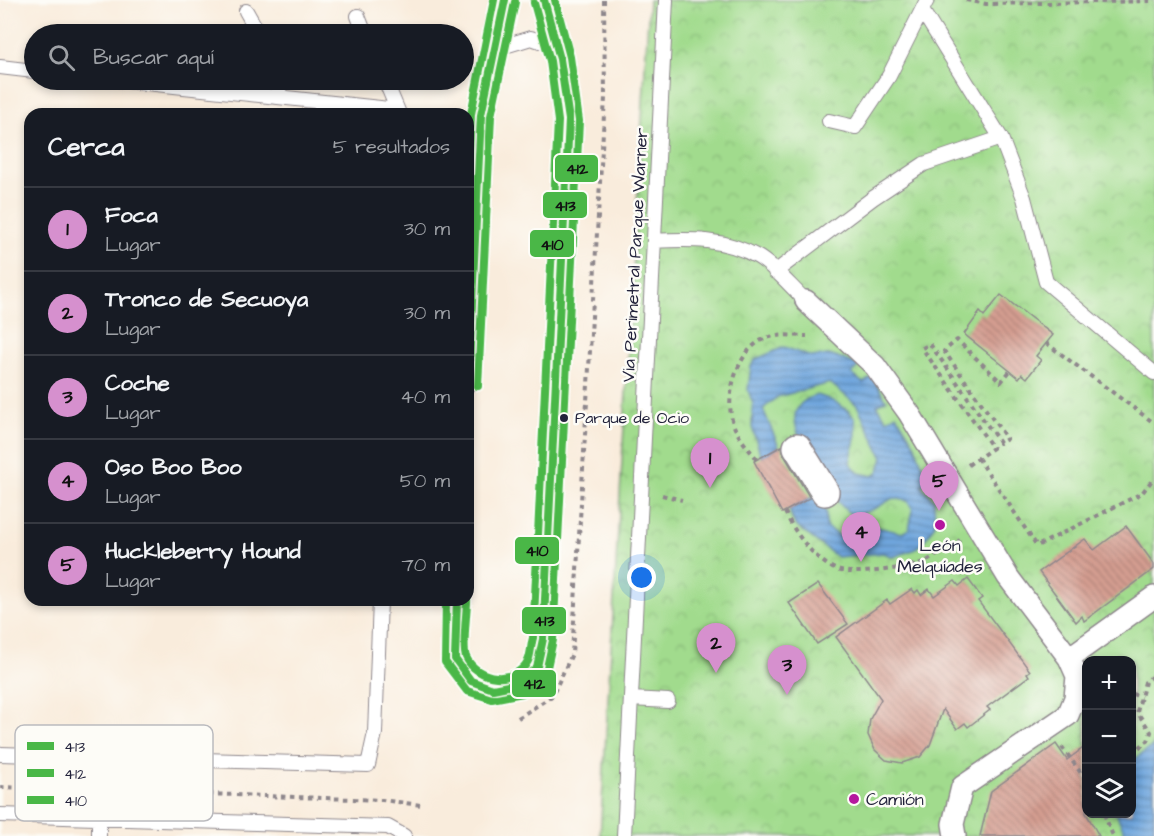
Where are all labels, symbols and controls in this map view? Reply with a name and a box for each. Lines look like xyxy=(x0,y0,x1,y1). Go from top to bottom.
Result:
search box xyxy=(24,24,474,90)
icon: search xyxy=(45,41,78,74)
text: Buscar aquí xyxy=(93,42,214,73)
street label: Via Perimetral Parque Warner xyxy=(616,127,654,383)
text: Cerca xyxy=(48,129,125,165)
text: 5 resultados xyxy=(333,133,450,161)
line badge: 412 xyxy=(554,154,599,183)
text: 412 xyxy=(566,158,589,180)
line badge: 413 xyxy=(542,191,588,219)
text: 413 xyxy=(554,195,576,217)
text: Foca xyxy=(105,200,158,231)
text: 1 xyxy=(66,215,69,243)
text: 30 m xyxy=(404,215,450,243)
line badge: 410 xyxy=(529,229,575,258)
text: Lugar xyxy=(105,231,161,259)
text: 410 xyxy=(540,234,564,256)
text: Tronco de Secuoya xyxy=(105,284,308,315)
text: 2 xyxy=(62,299,73,327)
text: 30 m xyxy=(404,299,450,327)
text: Lugar xyxy=(105,315,161,343)
text: Coche xyxy=(105,368,170,399)
text: 3 xyxy=(62,383,73,411)
text: 40 m xyxy=(400,383,450,411)
text: Lugar xyxy=(105,399,161,427)
place label: Parque de Ocio xyxy=(575,407,689,429)
marker: Parque de Ocio xyxy=(558,412,570,424)
pin: 1 xyxy=(690,438,730,488)
text: Oso Boo Boo xyxy=(105,452,242,483)
pin: 5 xyxy=(920,462,958,511)
text: 4 xyxy=(61,467,74,495)
text: 50 m xyxy=(400,467,450,495)
text: Lugar xyxy=(105,483,161,511)
pin: 4 xyxy=(842,512,880,562)
marker: León Melquíades xyxy=(933,518,947,532)
place label: León Melquíades xyxy=(897,533,983,579)
text: Huckleberry Hound xyxy=(105,536,301,567)
line badge: 410 xyxy=(514,536,560,565)
text: 410 xyxy=(525,540,549,562)
text: 5 xyxy=(60,551,75,579)
text: 70 m xyxy=(402,551,450,579)
your location xyxy=(627,563,656,592)
text: Lugar xyxy=(105,567,161,595)
line badge: 413 xyxy=(521,606,567,635)
text: 413 xyxy=(533,610,555,632)
pin: 2 xyxy=(696,624,736,673)
pin: 3 xyxy=(768,646,806,695)
map controls xyxy=(1082,656,1136,818)
button: + xyxy=(1082,656,1136,710)
line badge: 412 xyxy=(511,669,557,698)
text: 412 xyxy=(523,673,546,695)
button: − xyxy=(1082,710,1136,764)
legend xyxy=(15,725,213,821)
text: 413 xyxy=(64,736,85,758)
text: 412 xyxy=(64,763,86,785)
button: layers xyxy=(1082,764,1136,818)
place label: Camión xyxy=(866,787,924,812)
text: 410 xyxy=(64,790,87,812)
marker: Camión xyxy=(847,792,861,806)

